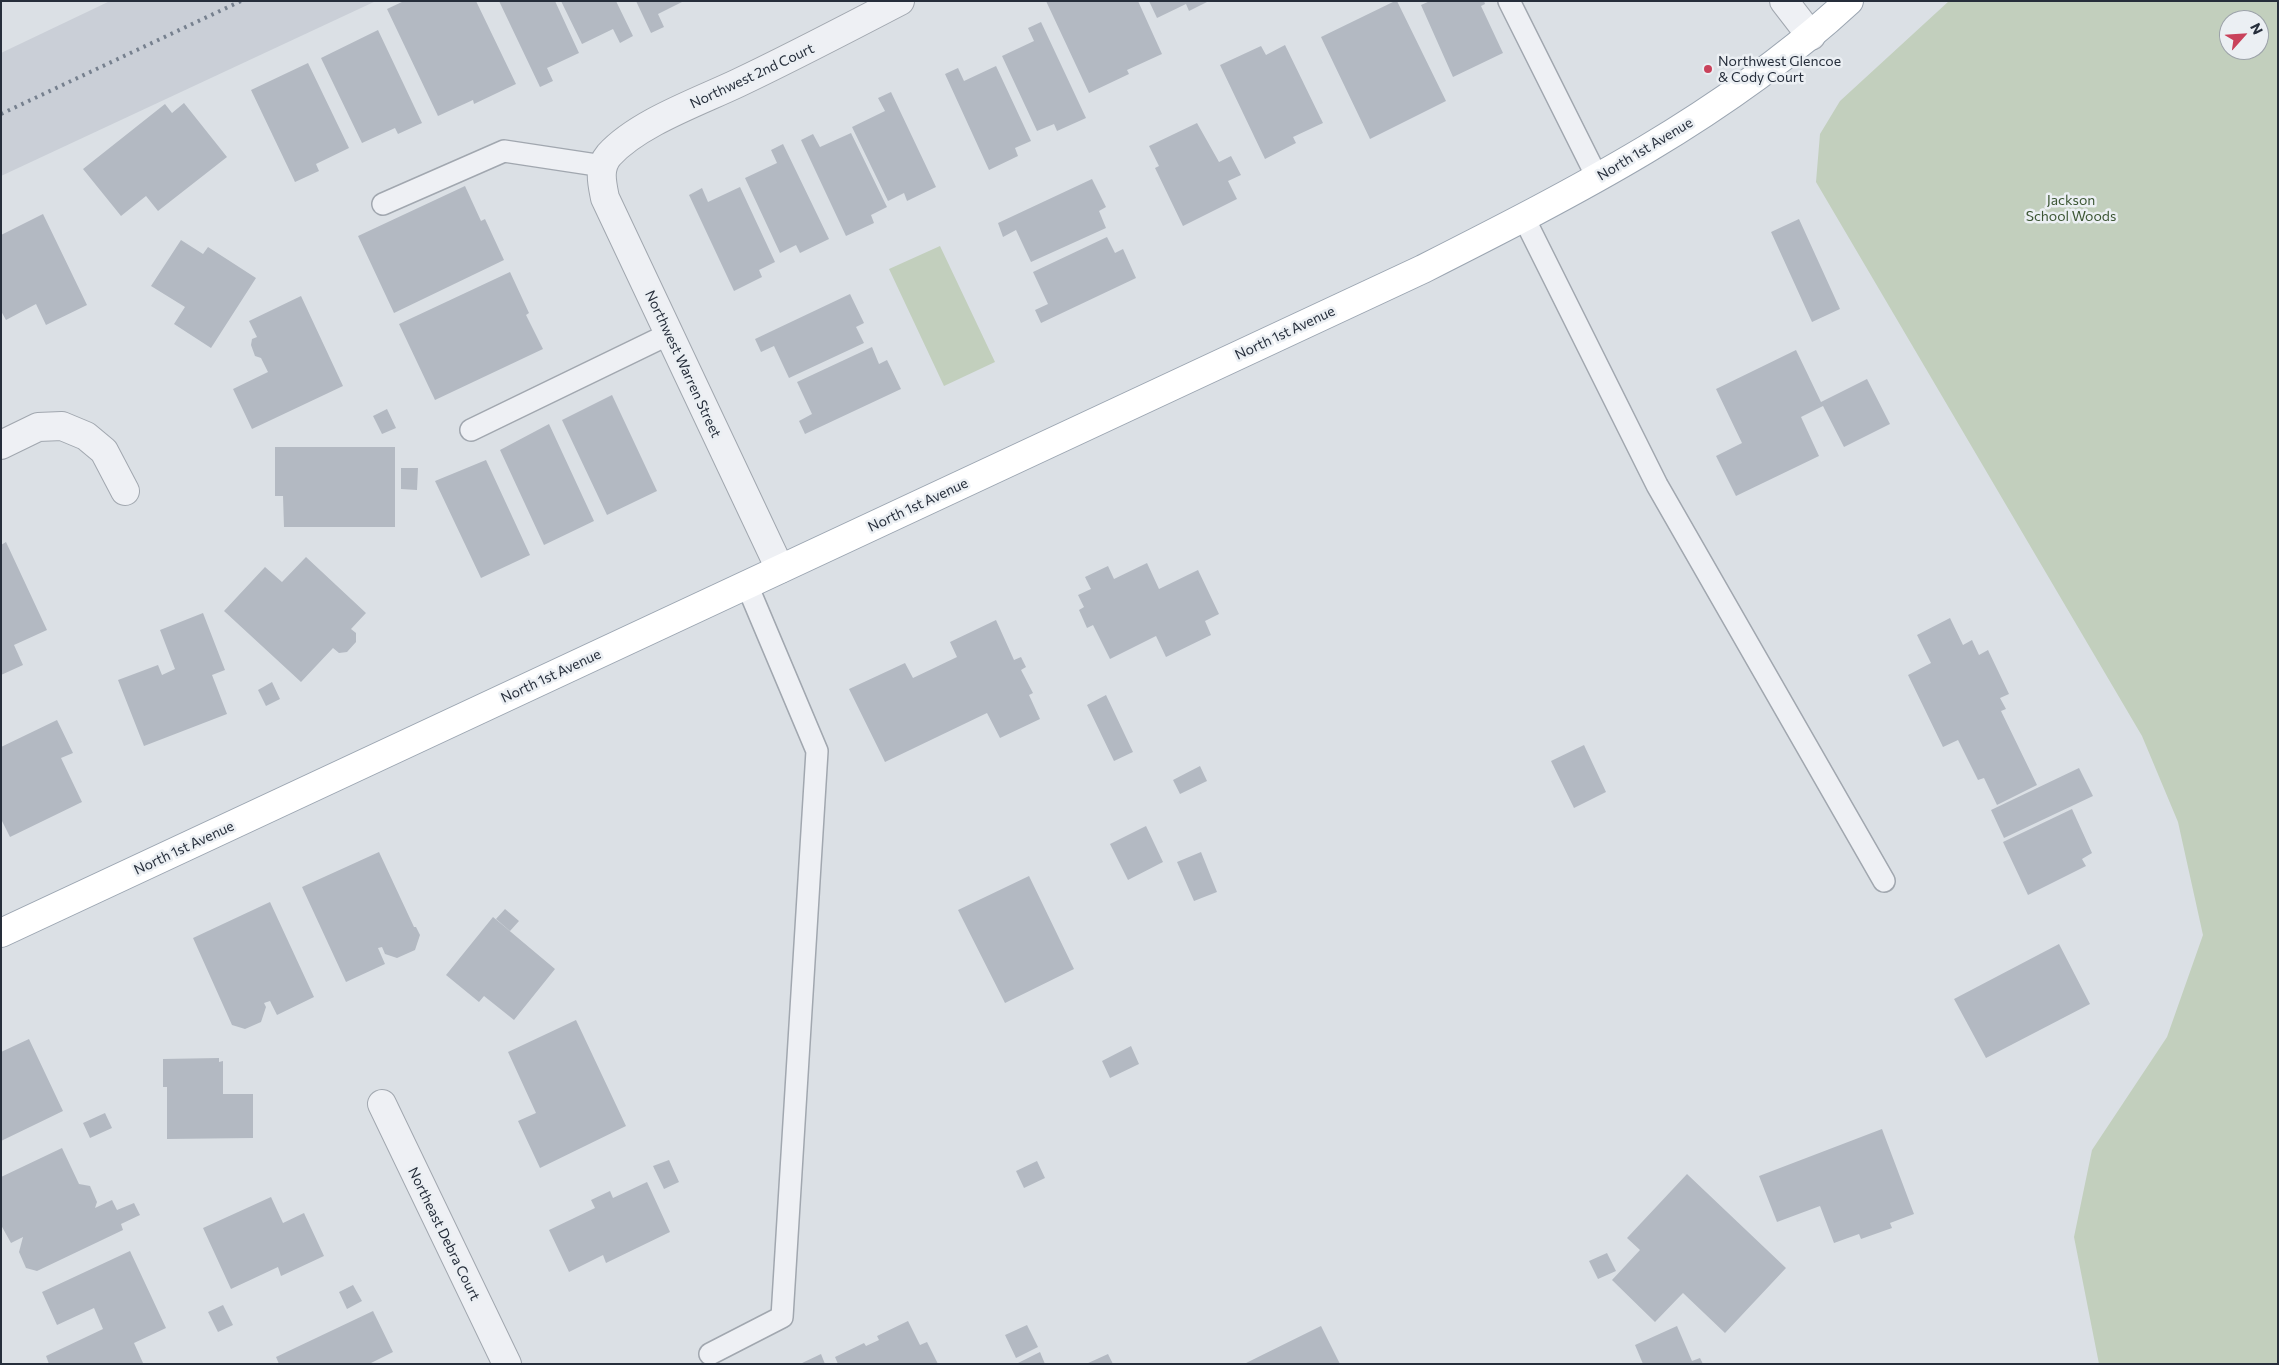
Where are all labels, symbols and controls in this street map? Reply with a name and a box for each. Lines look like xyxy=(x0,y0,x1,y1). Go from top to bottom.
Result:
north arrow xyxy=(2219,10,2269,60)
text: N xyxy=(2247,20,2267,37)
street label: Northwest 2nd Court xyxy=(687,40,817,112)
place label: Northwest Glencoe & Cody Court xyxy=(1718,53,1841,85)
marker: Northwest Glencoe & Cody Court xyxy=(1702,63,1714,75)
street label: North 1st Avenue xyxy=(1594,114,1696,184)
park label: Jackson School Woods xyxy=(2026,192,2116,224)
street label: Northwest Warren Street xyxy=(641,288,725,440)
street label: North 1st Avenue xyxy=(1232,302,1338,364)
street label: North 1st Avenue xyxy=(865,474,971,536)
street label: North 1st Avenue xyxy=(498,645,604,707)
street label: North 1st Avenue xyxy=(131,817,237,879)
street label: Northeast Debra Court xyxy=(404,1165,484,1303)

